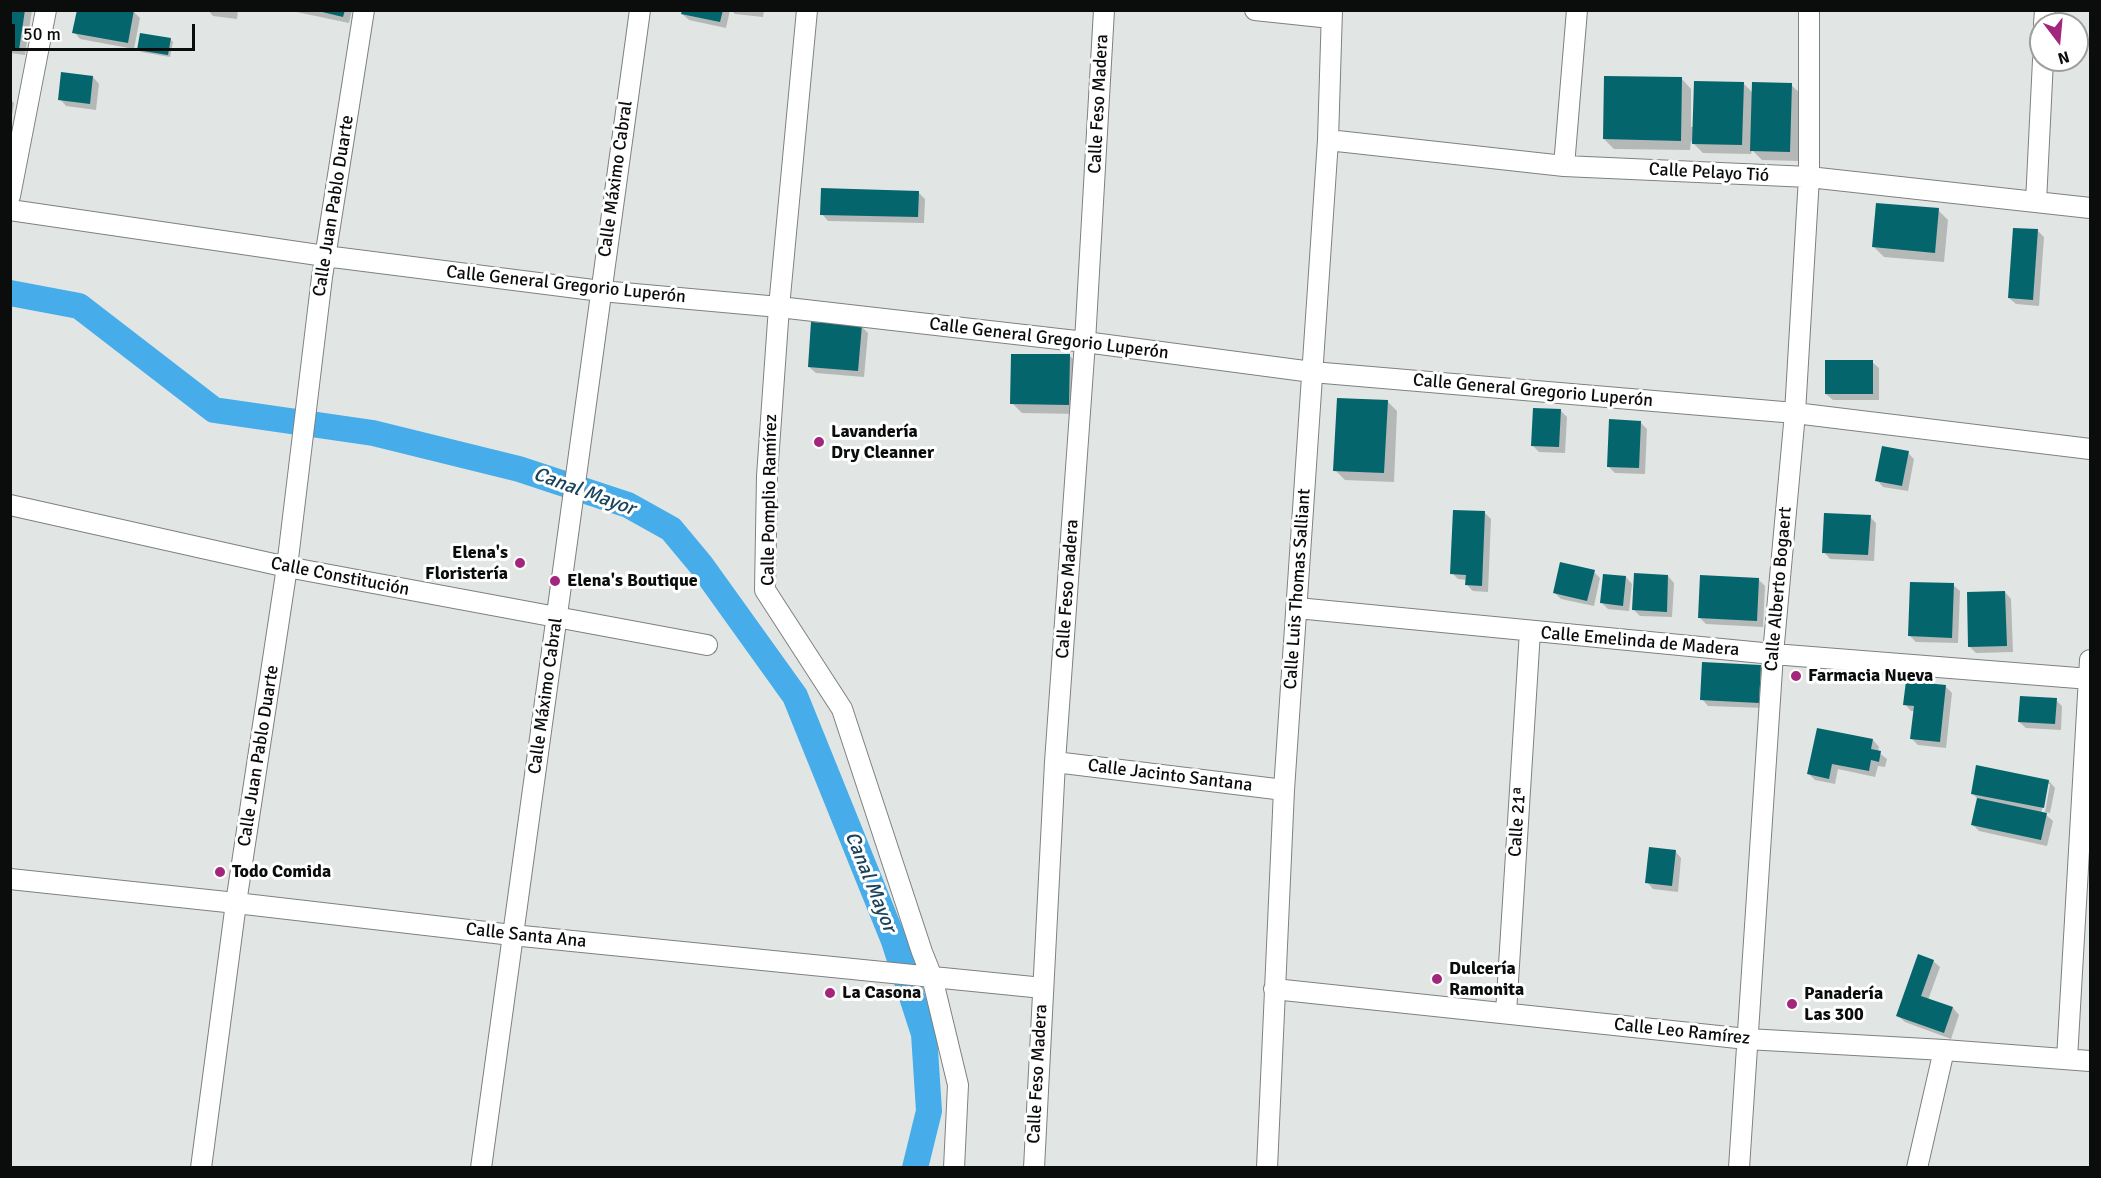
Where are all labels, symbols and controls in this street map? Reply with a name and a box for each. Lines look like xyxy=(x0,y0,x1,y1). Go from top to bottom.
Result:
scale bar xyxy=(15,12,198,50)
north arrow xyxy=(2029,12,2089,72)
text: 50 m xyxy=(23,23,61,45)
street label: Calle Feso Madera xyxy=(1085,34,1113,174)
text: N xyxy=(2055,46,2072,69)
street label: Calle Máximo Cabral xyxy=(594,99,638,259)
street label: Calle Juan Pablo Duarte xyxy=(309,114,359,298)
street label: Calle Pelayo Tió xyxy=(1648,159,1770,187)
street label: Calle General Gregorio Luperón xyxy=(445,262,687,308)
street label: Calle General Gregorio Luperón xyxy=(928,314,1170,364)
street label: Calle General Gregorio Luperón xyxy=(1412,370,1654,412)
street label: Calle Pomplio Ramírez xyxy=(758,414,782,586)
place label: Lavandería Dry Cleanner xyxy=(831,421,934,464)
marker: Lavandería Dry Cleanner xyxy=(812,435,826,449)
water label: Canal Mayor xyxy=(530,463,638,521)
street label: Calle Luis Thomas Salliant xyxy=(1280,488,1316,690)
street label: Calle Alberto Bogaert xyxy=(1761,506,1797,672)
street label: Calle Feso Madera xyxy=(1052,518,1084,660)
place label: Elena's Floristería xyxy=(425,542,508,584)
street label: Calle Constitución xyxy=(269,553,411,601)
marker: Elena's Floristería xyxy=(513,556,527,570)
place label: Elena's Boutique xyxy=(567,570,698,592)
marker: Elena's Boutique xyxy=(548,574,562,588)
street label: Calle Máximo Cabral xyxy=(524,616,568,776)
street label: Calle Emelinda de Madera xyxy=(1540,623,1740,661)
street label: Calle Juan Pablo Duarte xyxy=(234,664,284,848)
place label: Farmacia Nueva xyxy=(1808,665,1933,687)
marker: Farmacia Nueva xyxy=(1789,669,1803,683)
street label: Calle Jacinto Santana xyxy=(1086,755,1254,797)
street label: Calle 21ª xyxy=(1505,786,1531,858)
water label: Canal Mayor xyxy=(839,828,901,936)
place label: Todo Comida xyxy=(232,861,331,883)
marker: Todo Comida xyxy=(213,865,227,879)
street label: Calle Santa Ana xyxy=(465,919,587,953)
place label: Dulcería Ramonita xyxy=(1449,958,1524,1000)
marker: Dulcería Ramonita xyxy=(1430,972,1444,986)
place label: La Casona xyxy=(842,982,921,1004)
place label: Panadería Las 300 xyxy=(1804,983,1883,1026)
marker: La Casona xyxy=(823,986,837,1000)
marker: Panadería Las 300 xyxy=(1785,997,1799,1011)
street label: Calle Feso Madera xyxy=(1024,1004,1052,1144)
street label: Calle Leo Ramírez xyxy=(1613,1014,1751,1050)

